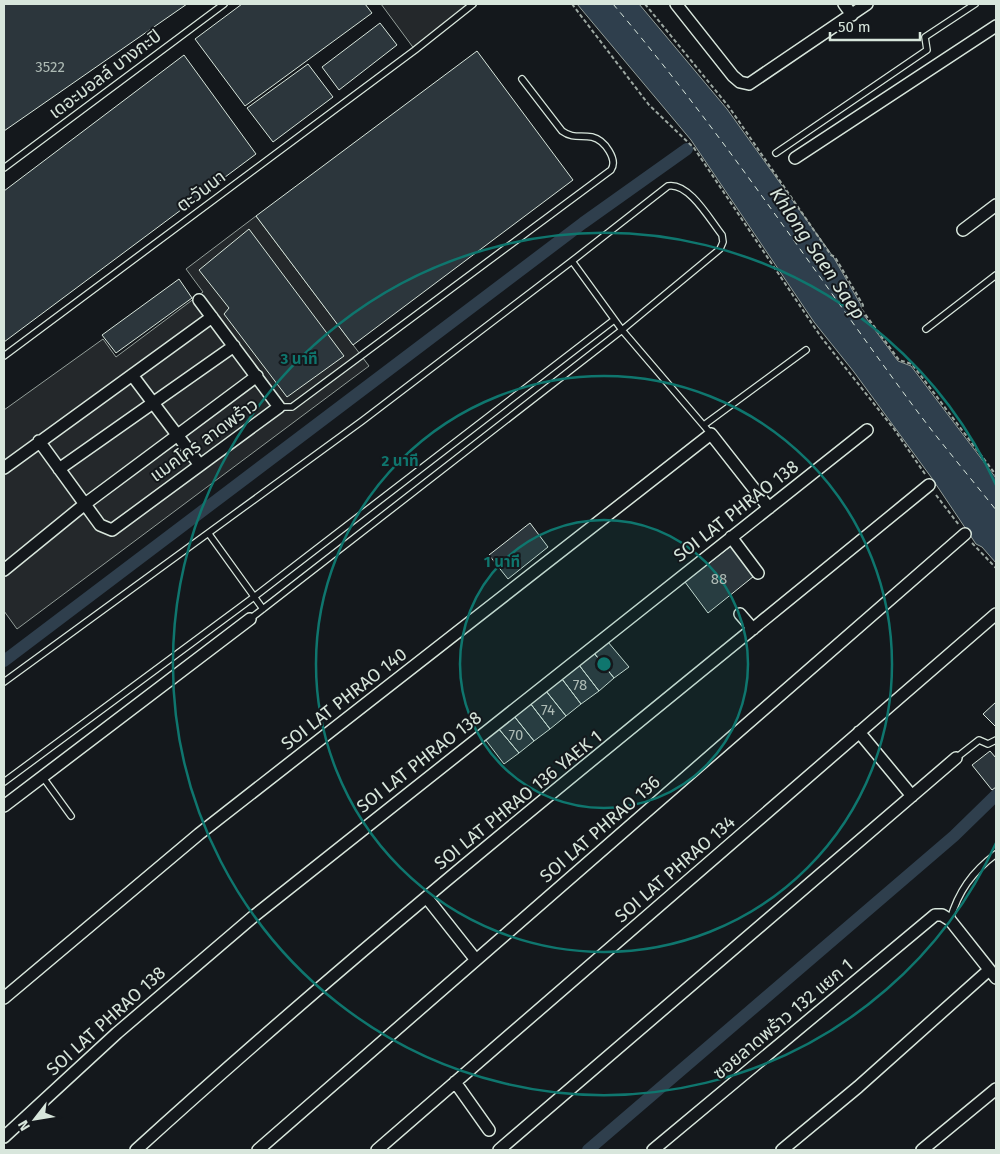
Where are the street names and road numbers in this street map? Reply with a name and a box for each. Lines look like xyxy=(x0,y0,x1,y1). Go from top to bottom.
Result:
street label: เดอะมอลล์ บางกะปิ xyxy=(44,25,166,123)
street label: ตะวันนา xyxy=(172,165,230,217)
street label: แมคโคร ลาดพร้าว xyxy=(146,393,262,487)
street label: SOI LAT PHRAO 138 xyxy=(669,455,803,567)
street label: SOI LAT PHRAO 140 xyxy=(277,643,411,755)
street label: SOI LAT PHRAO 138 xyxy=(352,706,486,818)
street label: SOI LAT PHRAO 136 YAEK 1 xyxy=(430,726,606,874)
street label: SOI LAT PHRAO 136 xyxy=(536,771,664,887)
street label: SOI LAT PHRAO 134 xyxy=(610,811,740,927)
street label: ซอยลาดพร้าว 132 แยก 1 xyxy=(709,954,857,1084)
street label: SOI LAT PHRAO 138 xyxy=(42,962,170,1080)

